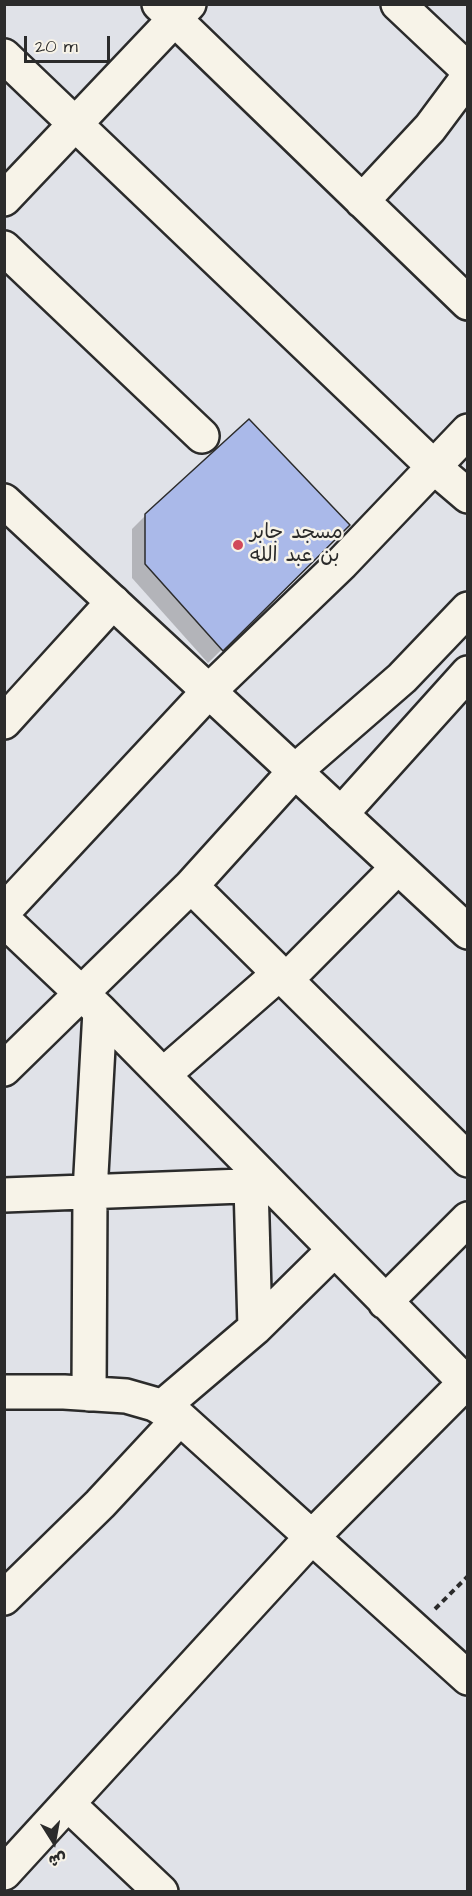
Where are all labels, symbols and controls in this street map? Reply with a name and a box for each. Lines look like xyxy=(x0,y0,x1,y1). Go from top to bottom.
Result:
scale bar xyxy=(27,24,112,62)
text: 20 m xyxy=(35,34,78,59)
place label: مسجد جابر بن عبد الله xyxy=(250,522,343,569)
marker: مسجد جابر بن عبد الله xyxy=(231,538,245,552)
north arrow xyxy=(24,1812,84,1872)
text: ش xyxy=(47,1847,68,1872)

